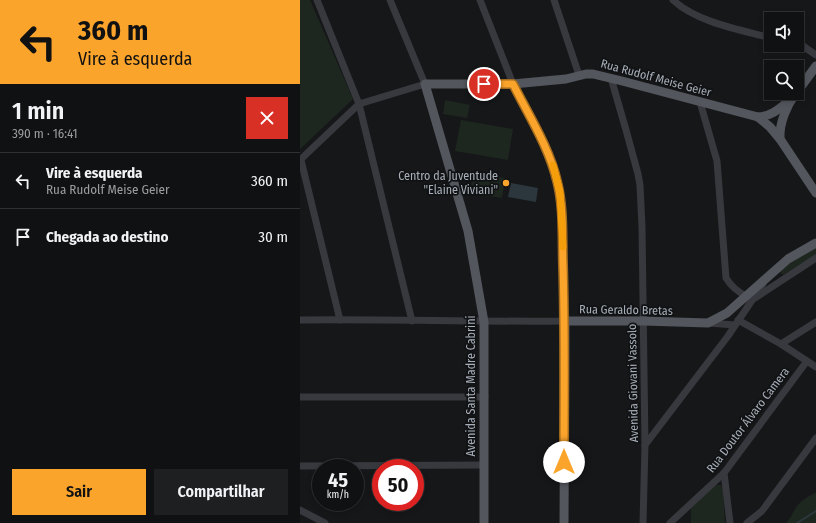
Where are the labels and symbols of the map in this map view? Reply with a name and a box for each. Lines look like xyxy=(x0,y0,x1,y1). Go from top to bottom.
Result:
street label: Rua Rudolf Meise Geier xyxy=(599,56,714,100)
pin xyxy=(467,67,501,101)
place label: Centro da Juventude "Elaine Viviani" xyxy=(398,169,498,197)
marker: Centro da Juventude "Elaine Viviani" xyxy=(501,178,511,188)
street label: Rua Geraldo Bretas xyxy=(579,302,673,318)
street label: Avenida Santa Madre Cabrini xyxy=(464,316,478,456)
street label: Avenida Giovani Vassolo xyxy=(625,324,641,442)
street label: Rua Doutor Álvaro Camera xyxy=(703,364,792,475)
position arrow xyxy=(543,441,585,483)
speed limit sign: 50 xyxy=(372,459,424,511)

